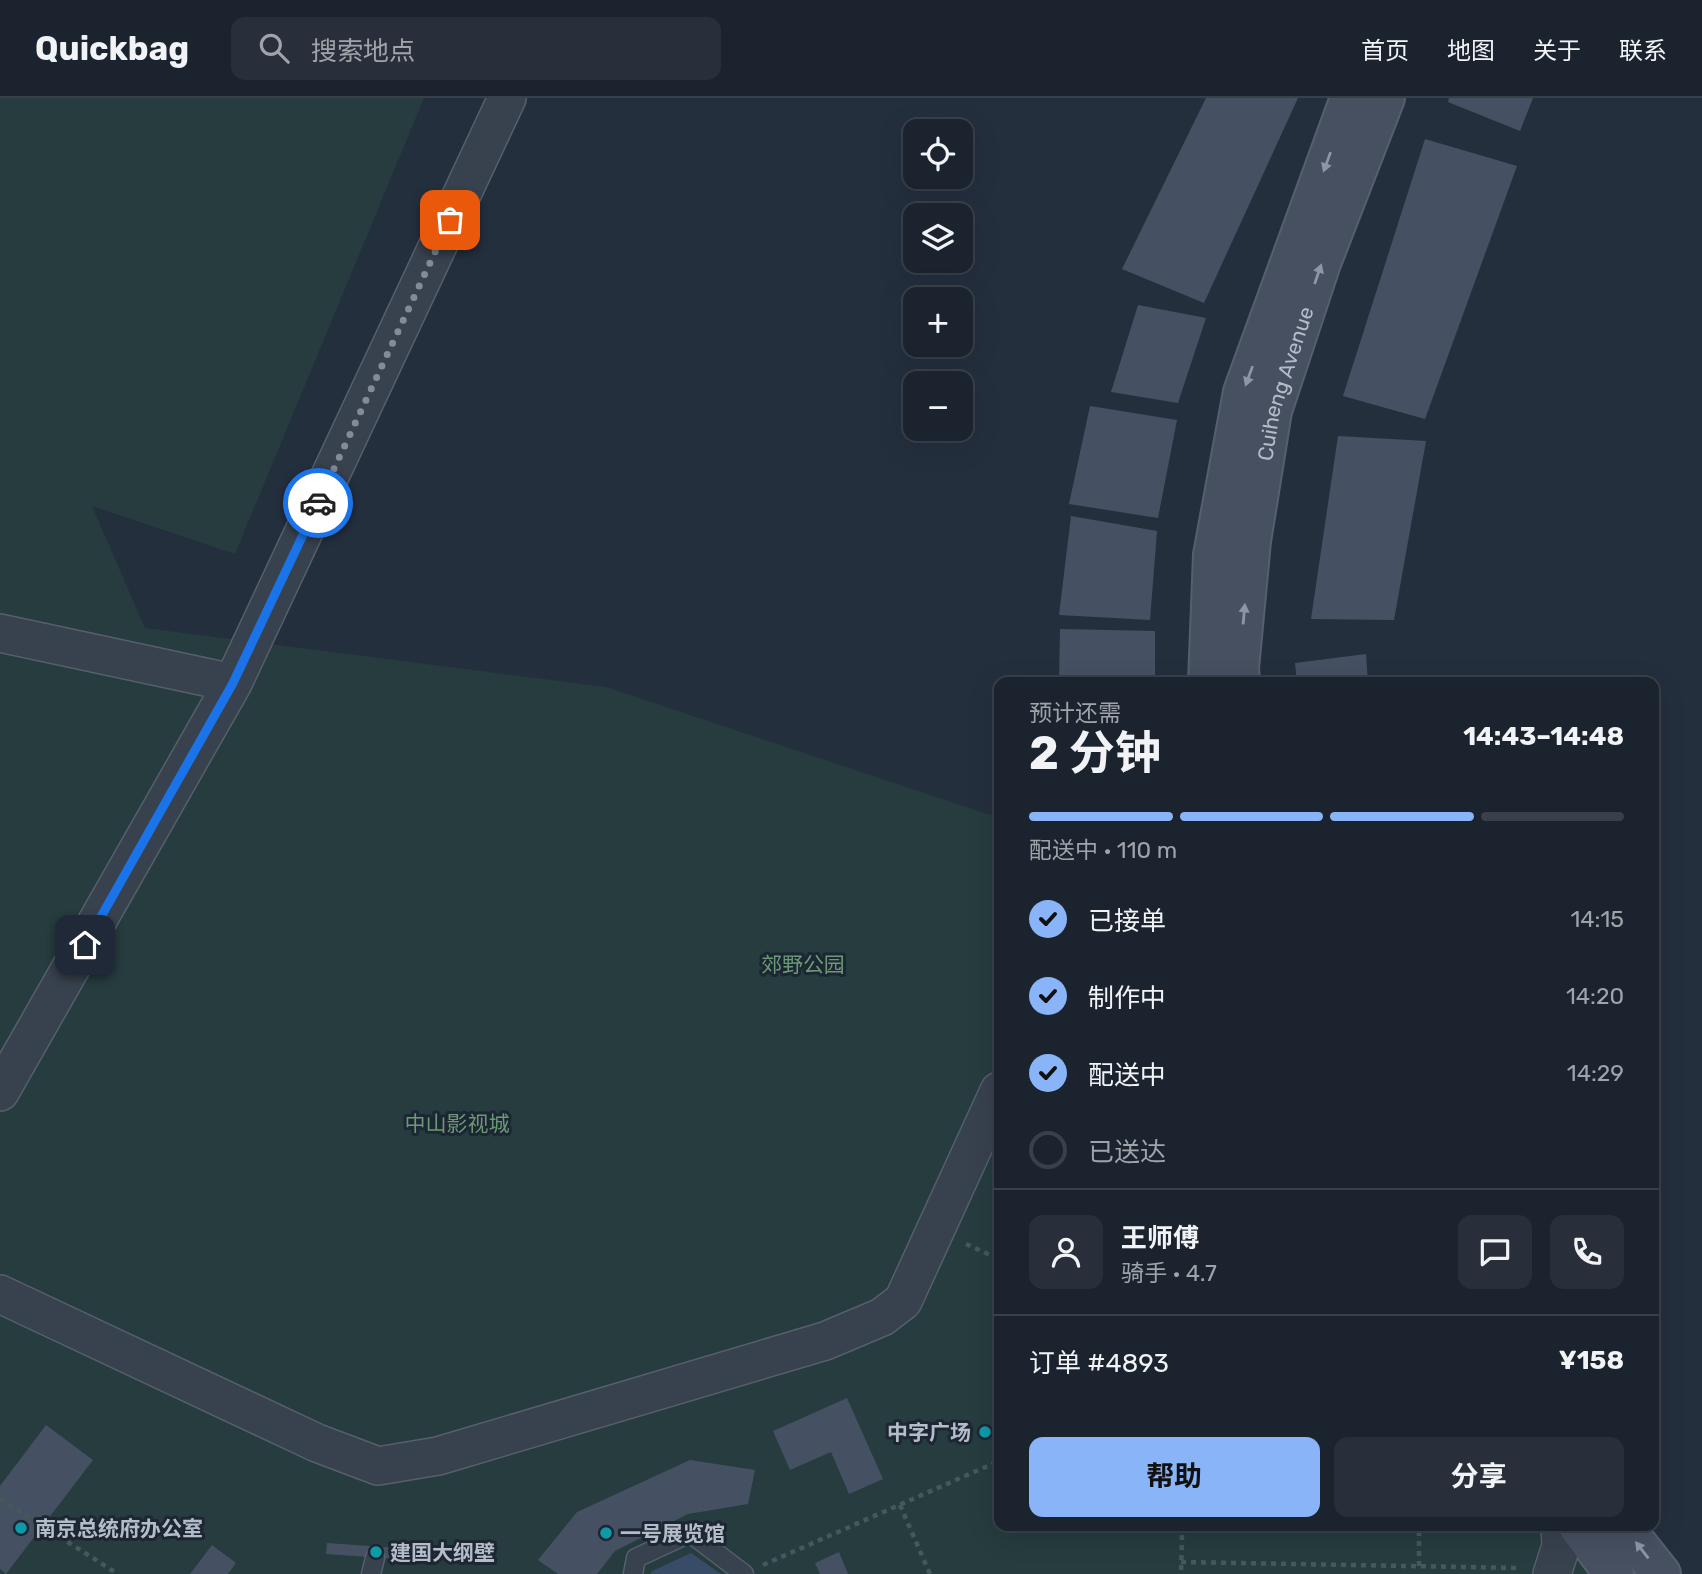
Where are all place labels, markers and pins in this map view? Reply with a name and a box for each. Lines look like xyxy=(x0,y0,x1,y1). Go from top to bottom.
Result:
pin xyxy=(420,190,480,250)
pin xyxy=(55,915,115,975)
place label: 中字广场 xyxy=(887,1420,971,1445)
marker: 中字广场 xyxy=(977,1424,993,1440)
place label: 南京总统府办公室 xyxy=(35,1516,203,1541)
marker: 南京总统府办公室 xyxy=(13,1520,29,1536)
place label: 一号展览馆 xyxy=(620,1521,725,1546)
marker: 一号展览馆 xyxy=(598,1525,614,1541)
place label: 建国大纲壁 xyxy=(390,1540,495,1565)
marker: 建国大纲壁 xyxy=(368,1544,384,1560)

